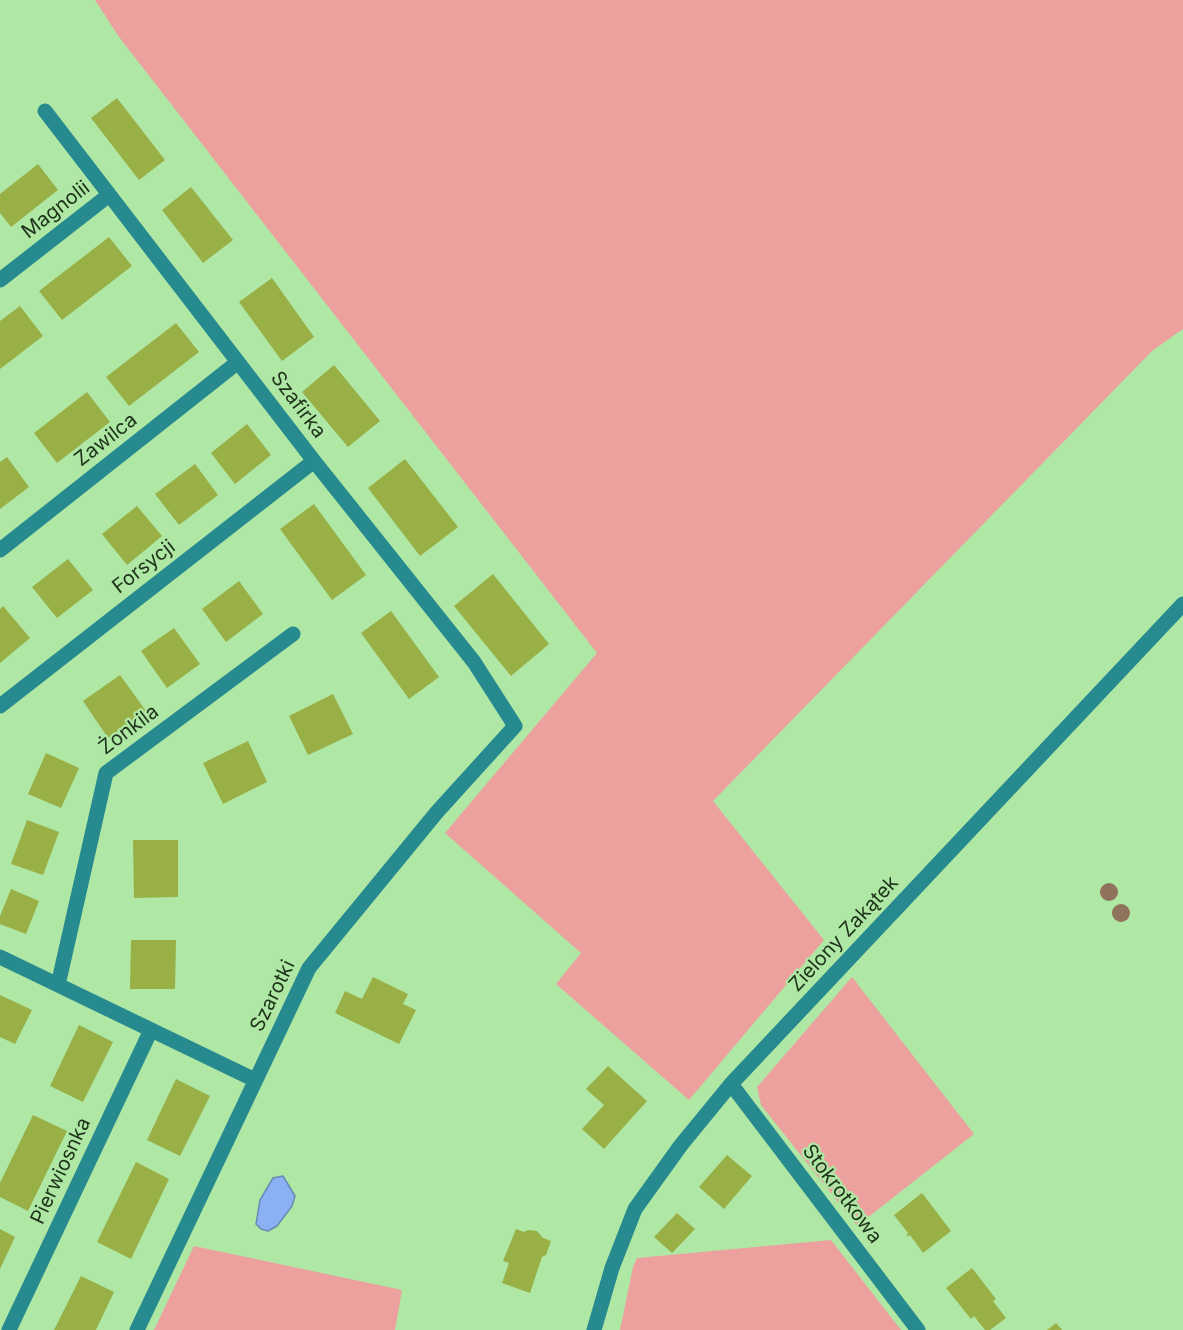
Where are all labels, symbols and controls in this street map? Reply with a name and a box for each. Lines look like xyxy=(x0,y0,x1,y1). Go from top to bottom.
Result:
street label: Magnolii xyxy=(17,176,95,244)
street label: Szafirka xyxy=(265,367,331,443)
street label: Zawilca xyxy=(70,408,142,472)
street label: Forsycji xyxy=(108,535,180,599)
street label: Żonkila xyxy=(95,700,163,760)
street label: Zielony Zakątek xyxy=(784,871,904,997)
street label: Szarotki xyxy=(245,956,301,1036)
street label: Pierwiosnka xyxy=(26,1114,96,1228)
street label: Stokrotkowa xyxy=(797,1140,887,1248)

